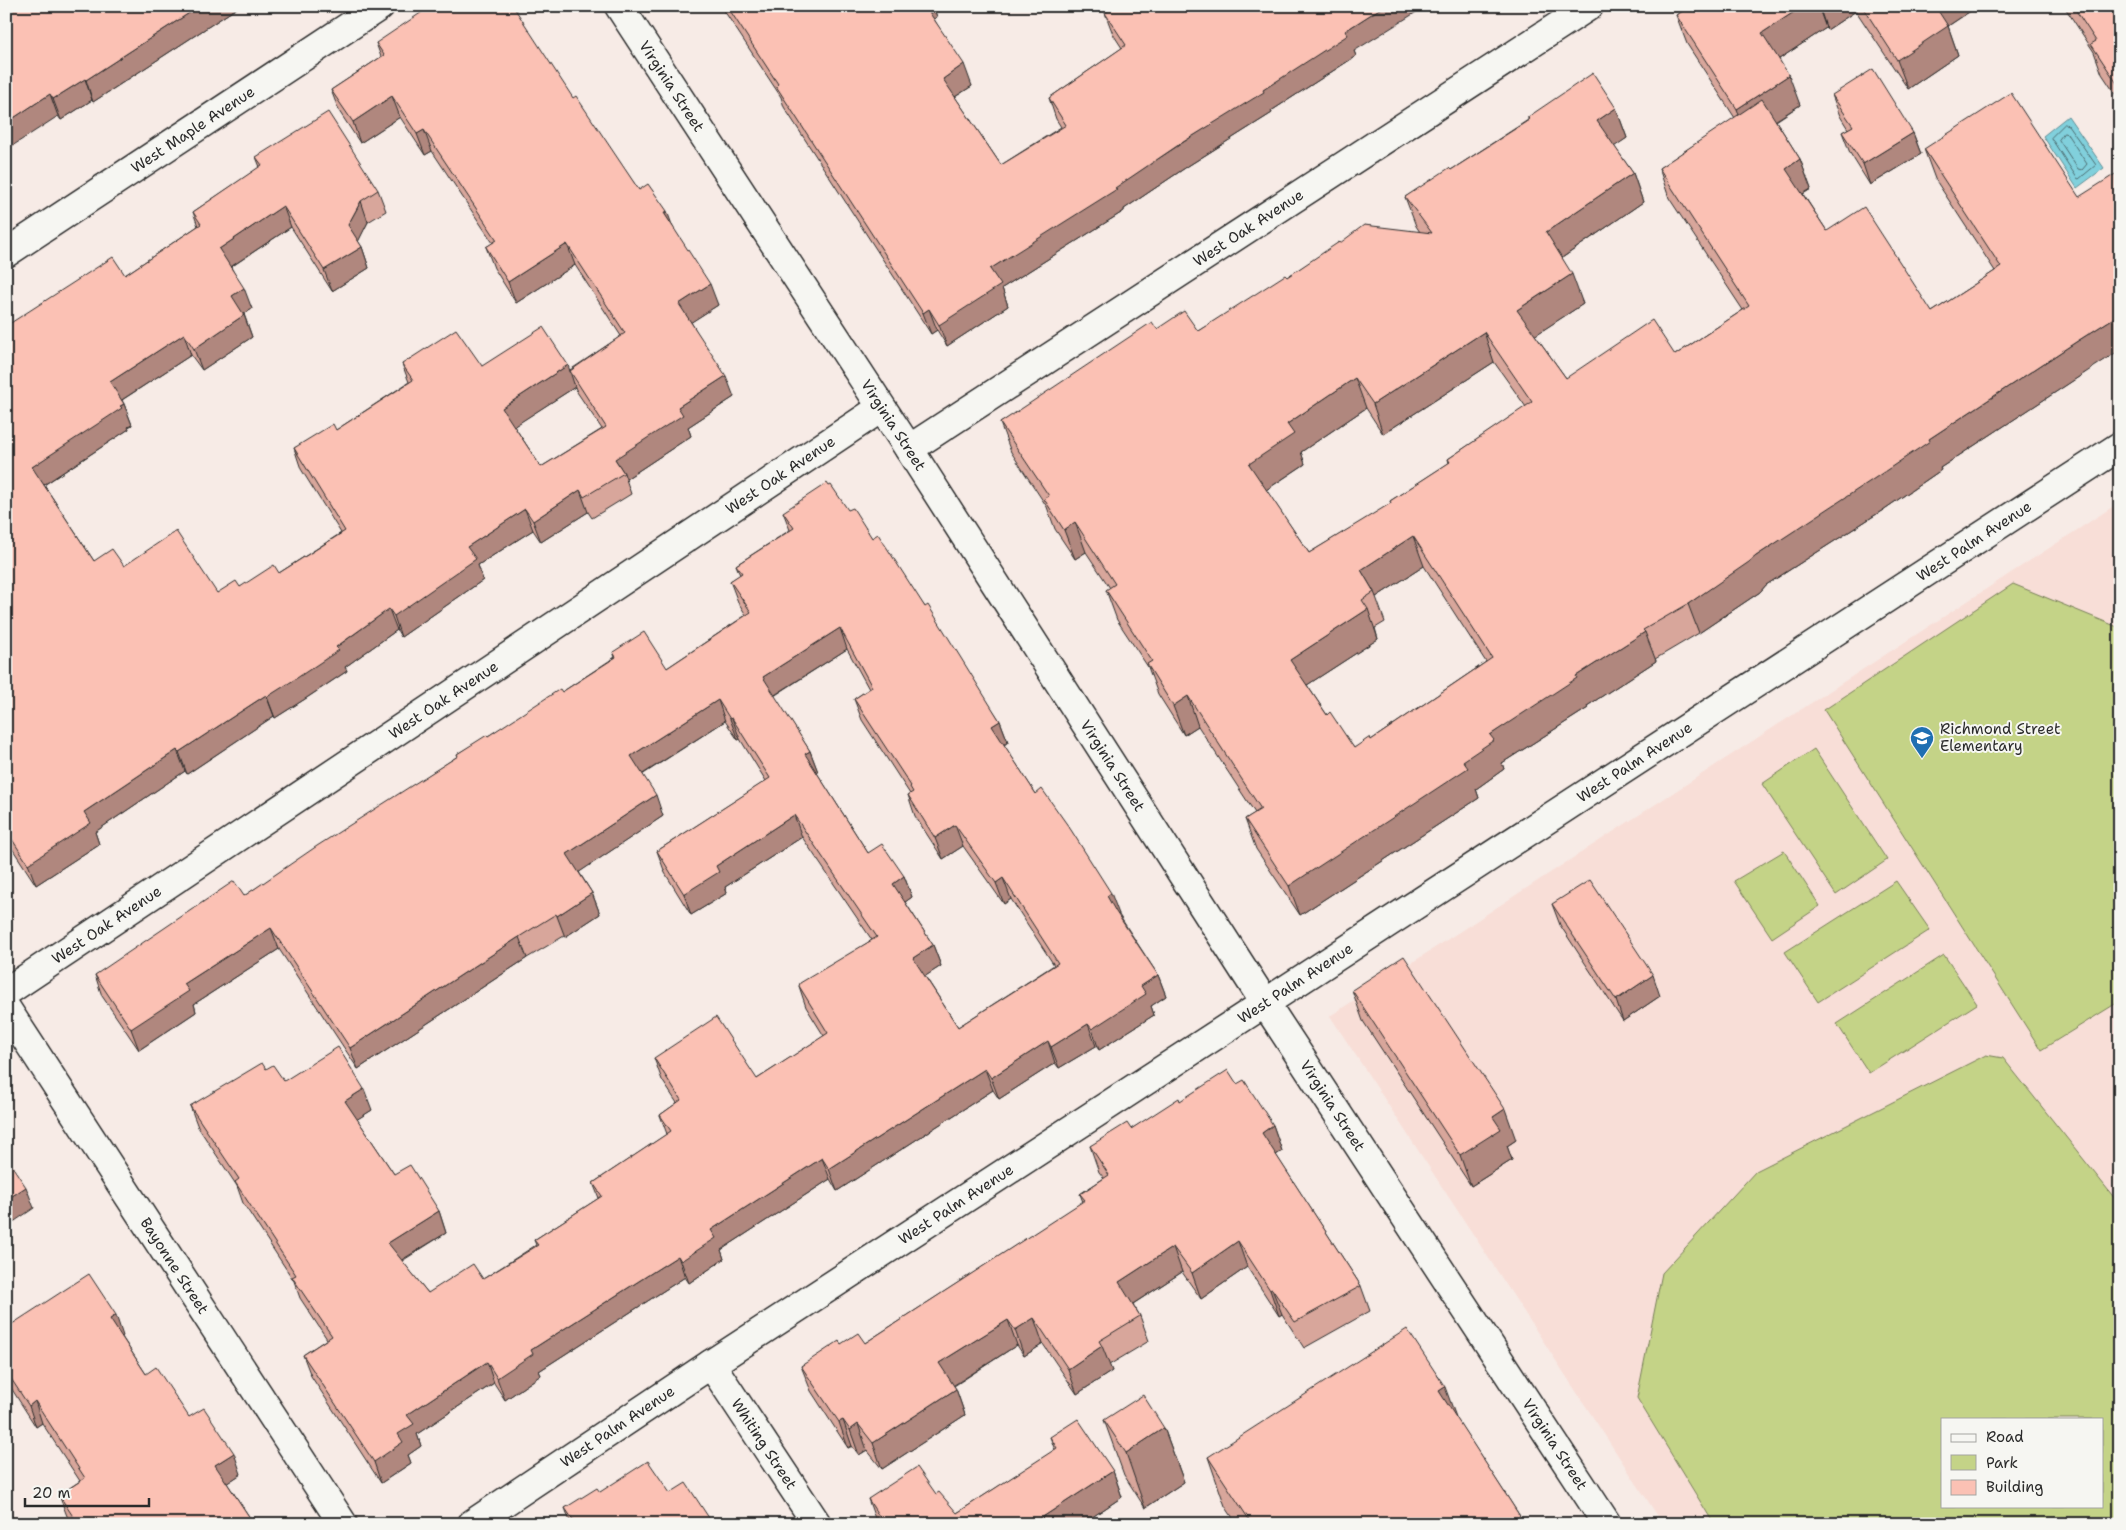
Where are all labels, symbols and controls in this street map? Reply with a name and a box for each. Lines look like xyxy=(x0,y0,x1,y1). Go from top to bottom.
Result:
street label: Virginia Street xyxy=(634,37,709,136)
street label: West Maple Avenue xyxy=(127,82,259,178)
street label: West Oak Avenue xyxy=(1189,185,1307,271)
street label: Virginia Street xyxy=(856,376,930,475)
street label: West Oak Avenue xyxy=(722,431,839,519)
street label: West Palm Avenue xyxy=(1912,496,2035,586)
street label: West Oak Avenue xyxy=(385,656,502,744)
street label: Virginia Street xyxy=(1076,716,1149,815)
street label: West Palm Avenue xyxy=(1573,717,1696,807)
place label: Richmond Street Elementary xyxy=(1940,719,2061,756)
school or university icon: Richmond Street Elementary xyxy=(1909,725,1935,759)
street label: West Oak Avenue xyxy=(48,881,165,969)
street label: West Palm Avenue xyxy=(1234,938,1357,1028)
street label: Virginia Street xyxy=(1295,1056,1370,1155)
street label: West Palm Avenue xyxy=(894,1160,1017,1249)
street label: Bayonne Street xyxy=(136,1214,213,1318)
street label: West Palm Avenue xyxy=(556,1381,679,1472)
street label: Whiting Street xyxy=(727,1395,801,1493)
street label: Virginia Street xyxy=(1517,1395,1592,1494)
legend xyxy=(1941,1418,2104,1508)
text: Road xyxy=(1986,1427,2024,1447)
text: Park xyxy=(1986,1453,2018,1473)
scale bar xyxy=(25,1475,149,1507)
text: Building xyxy=(1986,1477,2043,1497)
text: 20 m xyxy=(32,1483,71,1503)

